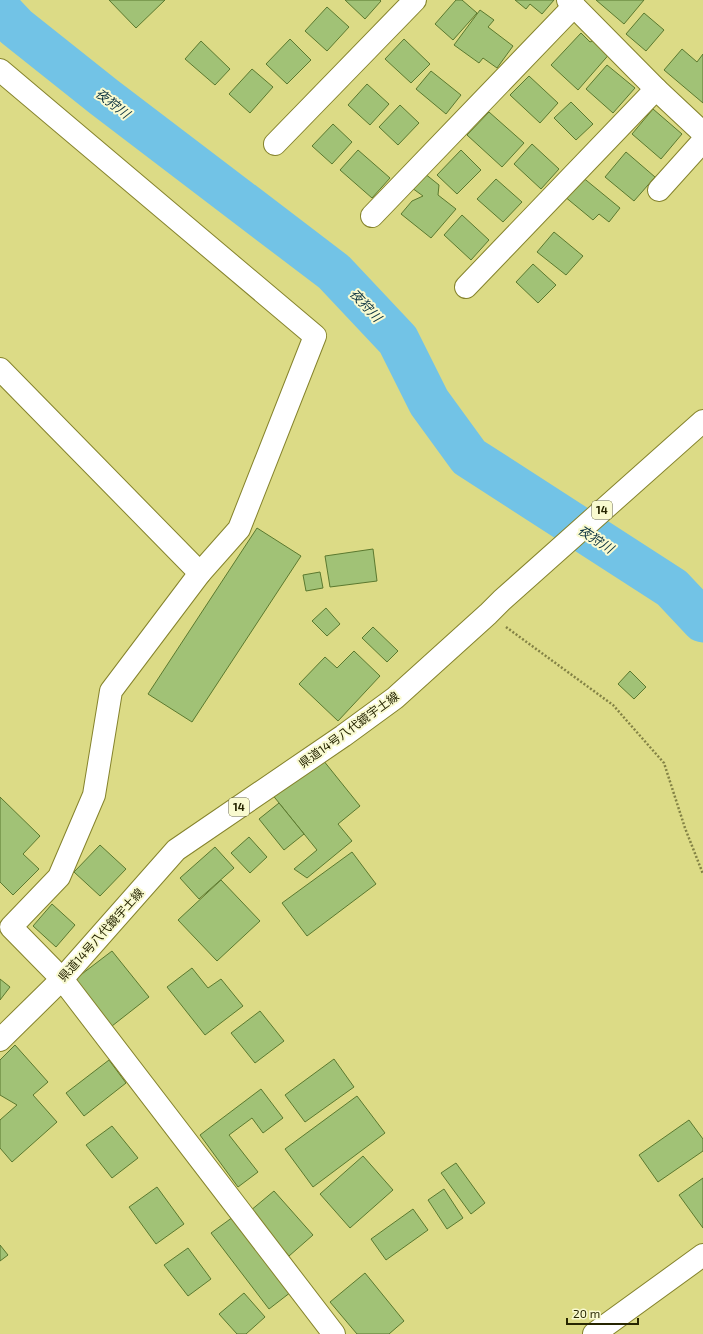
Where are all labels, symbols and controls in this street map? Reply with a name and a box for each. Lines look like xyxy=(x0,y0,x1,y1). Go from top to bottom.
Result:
water label: 夜狩川 xyxy=(93,85,135,123)
water label: 夜狩川 xyxy=(347,285,387,326)
road number: 14 xyxy=(592,501,612,519)
water label: 夜狩川 xyxy=(575,522,618,557)
street label: 県道14号八代鏡宇土線 xyxy=(296,688,401,770)
road number: 14 xyxy=(229,798,249,816)
street label: 県道14号八代鏡宇土線 xyxy=(55,885,146,984)
scale bar xyxy=(567,1300,638,1326)
text: 20 m xyxy=(573,1306,600,1320)

